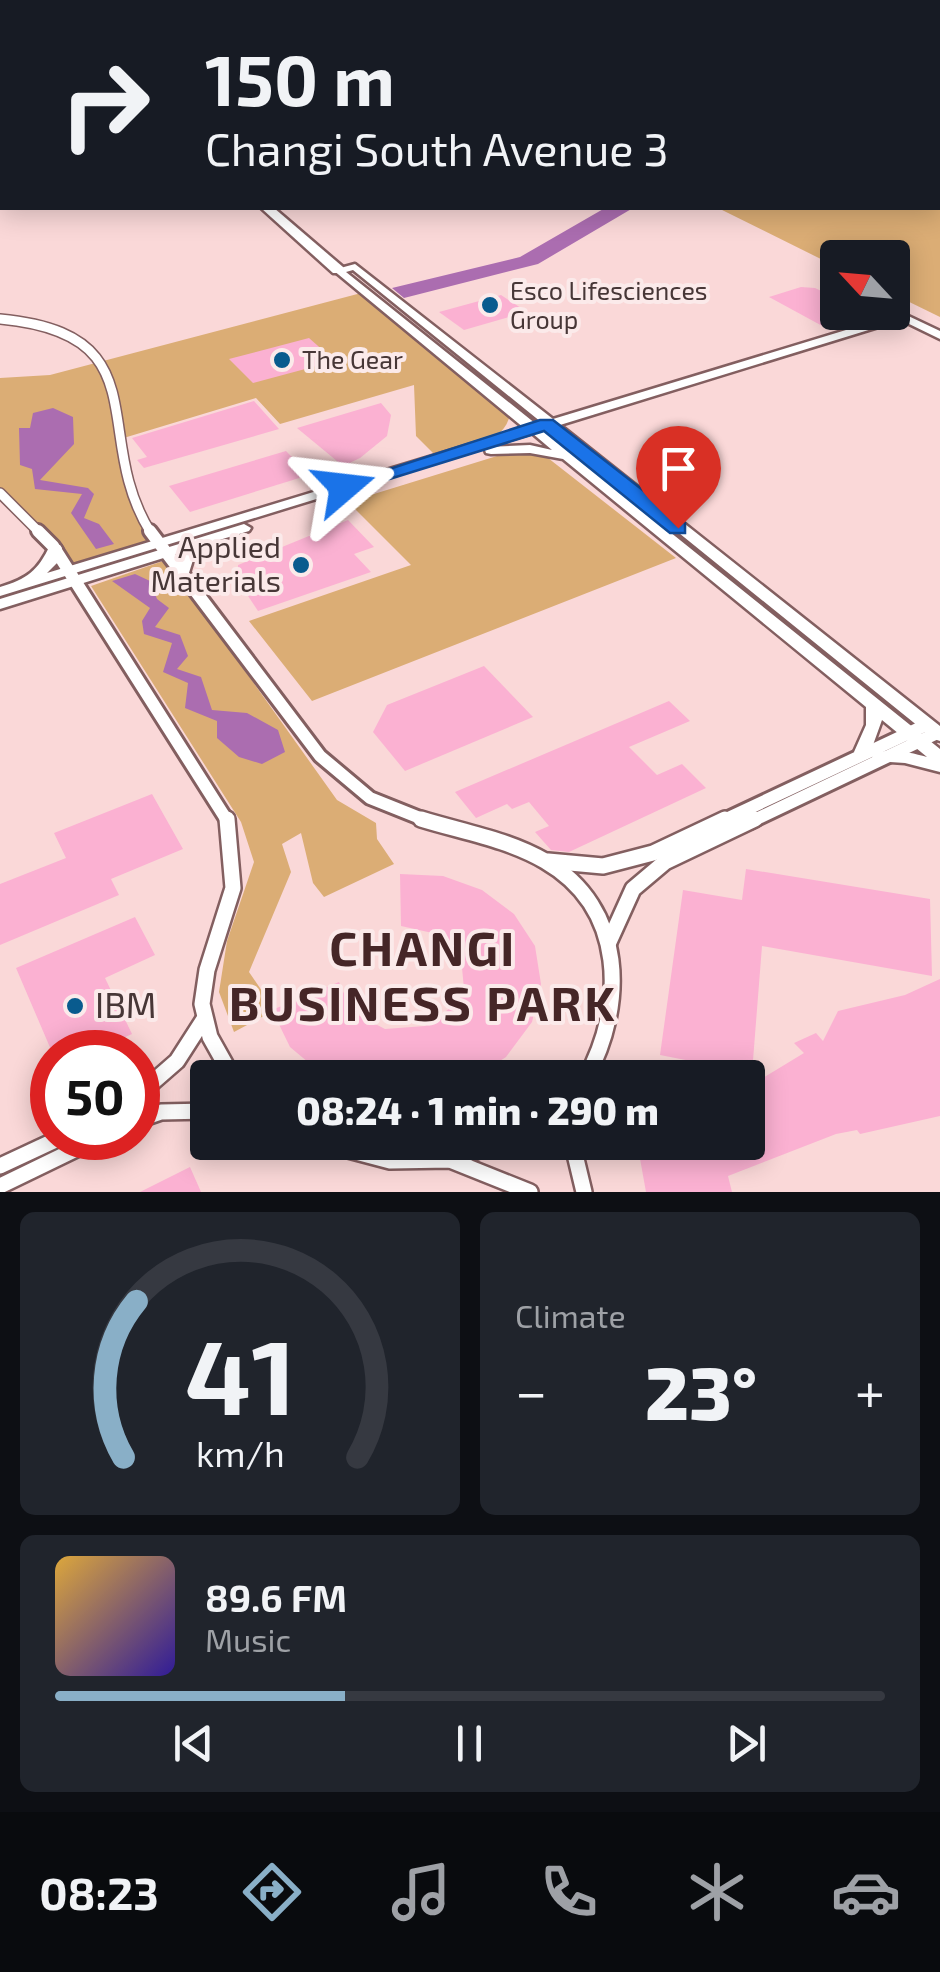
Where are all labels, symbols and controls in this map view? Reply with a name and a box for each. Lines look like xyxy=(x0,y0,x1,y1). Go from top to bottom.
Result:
text: 150 m xyxy=(205,36,395,120)
icon: right xyxy=(40,40,170,170)
text: Changi South Avenue 3 xyxy=(205,121,669,175)
north arrow xyxy=(820,240,910,330)
map controls xyxy=(820,240,910,330)
place label: Esco Lifesciences Group xyxy=(510,275,708,334)
marker: Esco Lifesciences Group xyxy=(479,294,501,316)
place label: The Gear xyxy=(302,344,403,374)
marker: The Gear xyxy=(271,349,293,371)
pin xyxy=(636,426,721,529)
position arrow xyxy=(292,435,396,539)
icon: arrive xyxy=(651,441,706,496)
place label: Applied Materials xyxy=(151,528,281,598)
marker: Applied Materials xyxy=(290,554,312,576)
district label: CHANGI BUSINESS PARK xyxy=(229,918,617,1031)
place label: IBM xyxy=(95,983,157,1025)
marker: IBM xyxy=(64,995,86,1017)
speed limit sign: 50 xyxy=(30,1030,160,1160)
text: 08:24 · 1 min · 290 m xyxy=(296,1087,659,1133)
text: Climate xyxy=(515,1296,626,1334)
text: 41 xyxy=(184,1311,296,1436)
text: 23° xyxy=(645,1345,757,1435)
text: − xyxy=(515,1357,547,1423)
text: + xyxy=(855,1357,885,1423)
text: km/h xyxy=(196,1431,284,1474)
text: 89.6 FM xyxy=(205,1574,347,1620)
text: Music xyxy=(205,1620,291,1658)
icon: previous xyxy=(166,1716,221,1771)
icon: pause xyxy=(442,1716,497,1771)
icon: next xyxy=(719,1716,774,1771)
icon: directions xyxy=(237,1857,307,1927)
icon: music xyxy=(386,1857,456,1927)
icon: phone xyxy=(534,1857,604,1927)
icon: climate xyxy=(682,1857,752,1927)
icon: car xyxy=(831,1857,901,1927)
text: 08:23 xyxy=(39,1865,159,1919)

